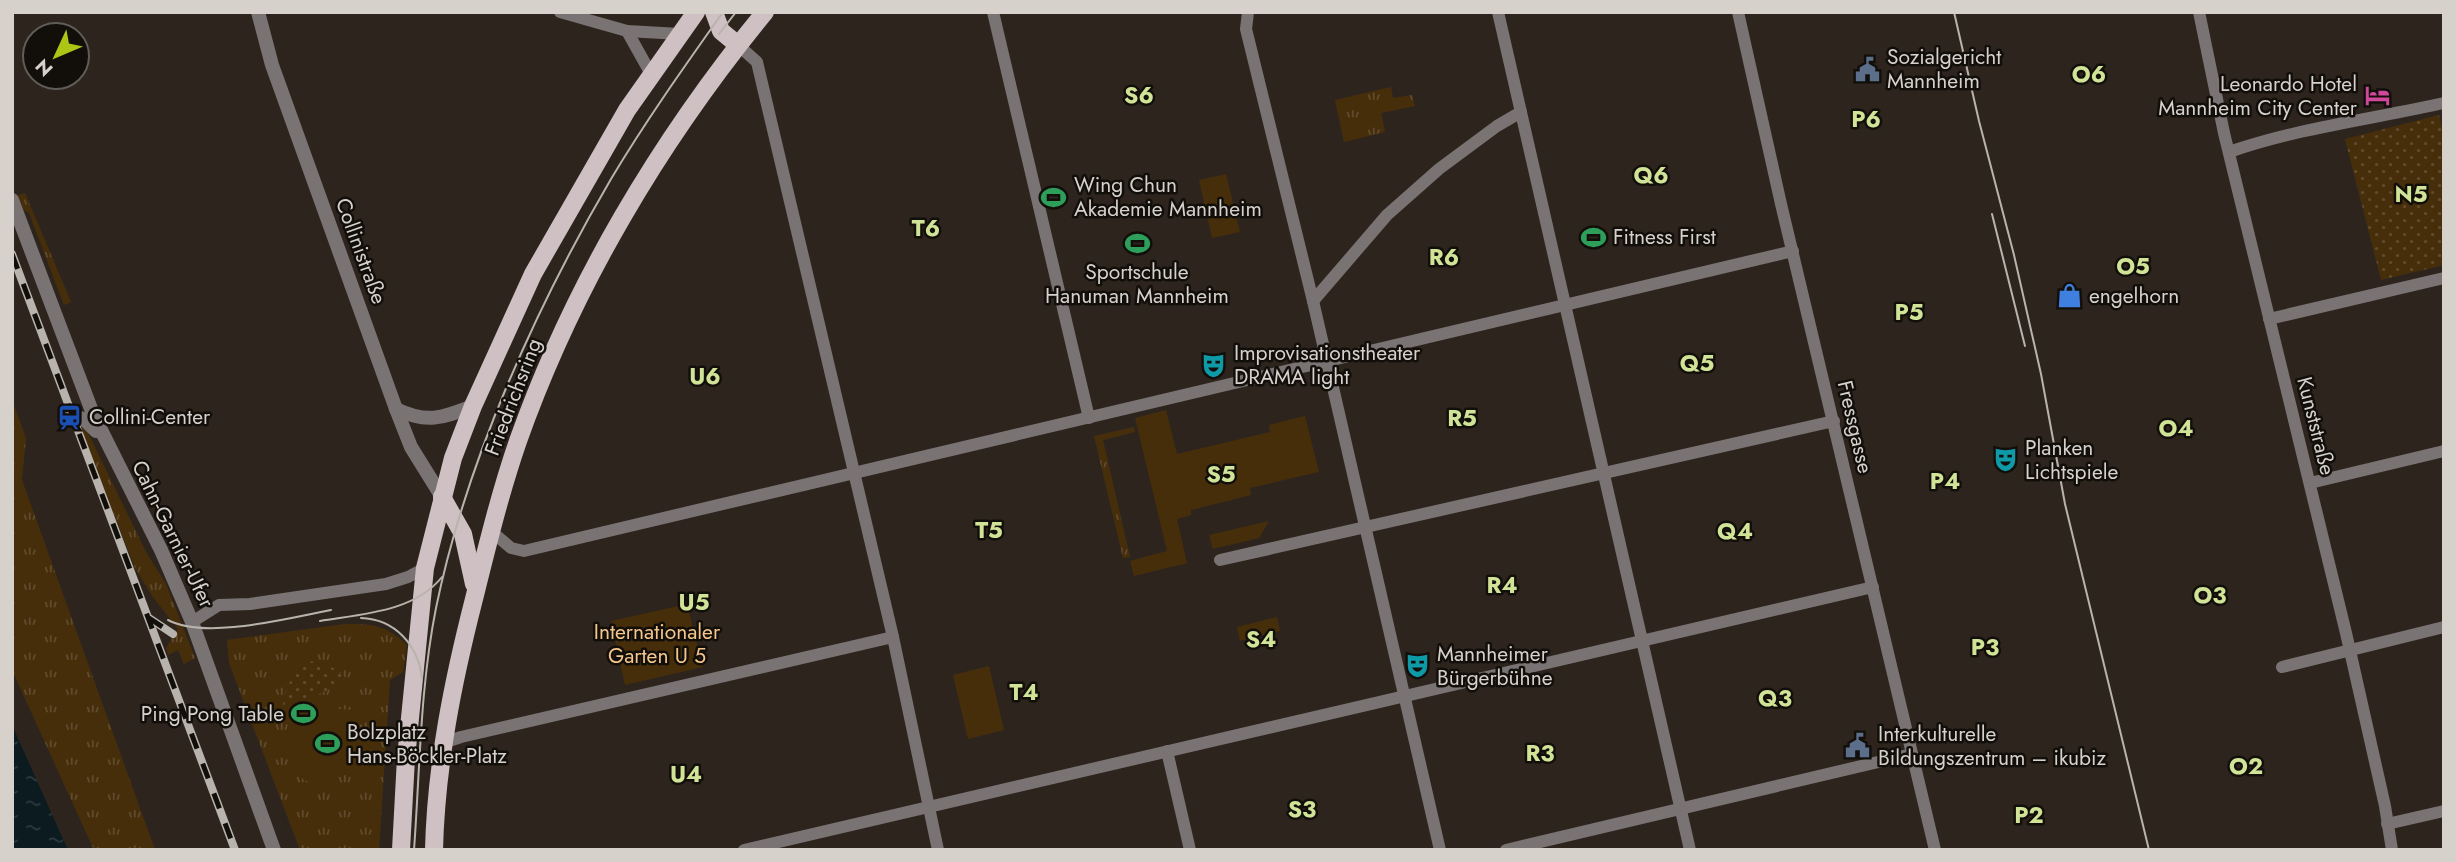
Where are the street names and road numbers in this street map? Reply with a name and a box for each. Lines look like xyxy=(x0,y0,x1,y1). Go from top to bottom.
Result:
street label: Collinistraße xyxy=(328,194,394,308)
street label: Friedrichsring xyxy=(477,334,549,460)
street label: Kunststraße xyxy=(2289,374,2343,478)
street label: Fressgasse xyxy=(1830,378,1880,477)
street label: Cahn-Garnier-Ufer xyxy=(124,455,222,613)

